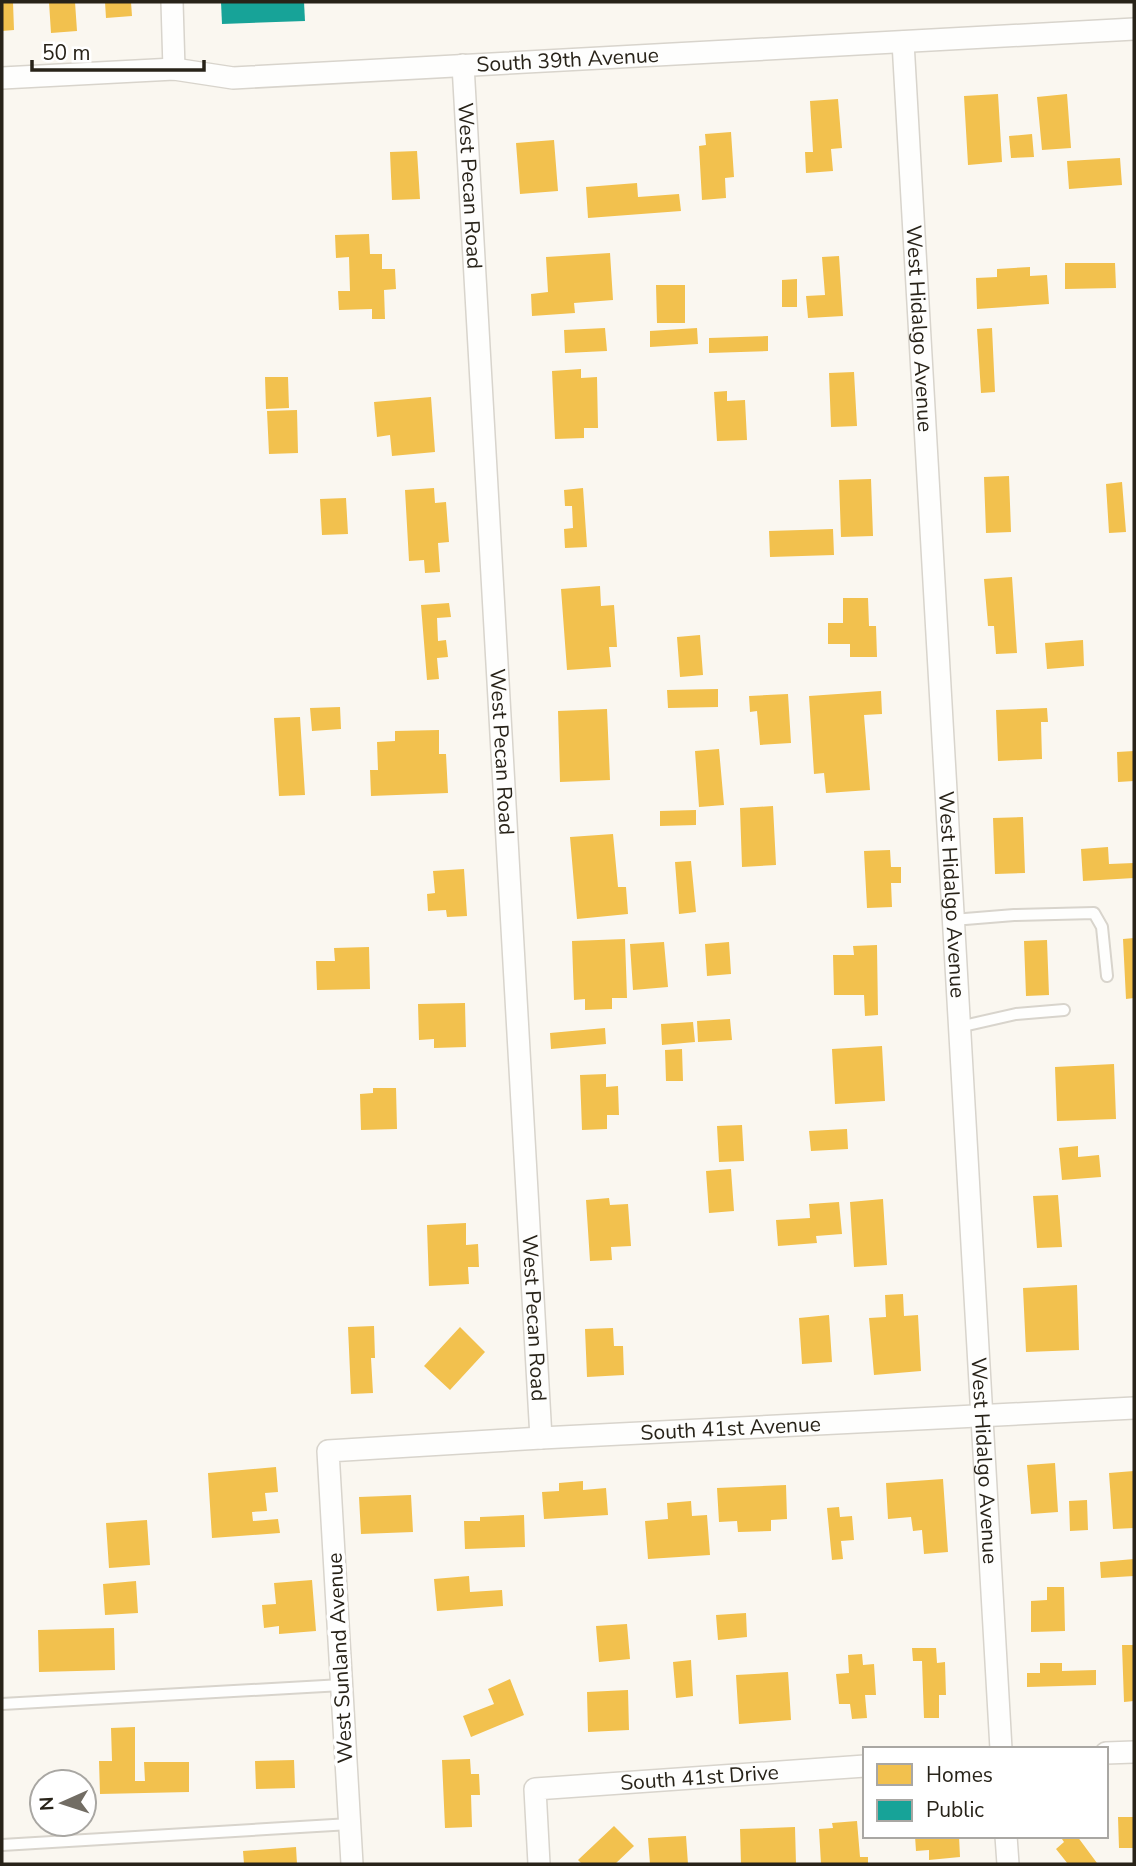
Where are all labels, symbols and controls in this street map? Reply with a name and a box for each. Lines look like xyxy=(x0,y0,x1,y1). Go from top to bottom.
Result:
scale bar xyxy=(32,28,203,72)
text: 50 m xyxy=(42,39,91,67)
street label: South 39th Avenue xyxy=(476,41,659,79)
street label: West Pecan Road xyxy=(451,102,489,270)
street label: West Hidalgo Avenue xyxy=(900,224,939,433)
street label: West Pecan Road xyxy=(483,668,521,836)
street label: West Hidalgo Avenue xyxy=(932,790,972,999)
street label: West Pecan Road xyxy=(515,1234,553,1402)
street label: West Hidalgo Avenue xyxy=(965,1356,1004,1565)
street label: South 41st Avenue xyxy=(640,1410,822,1447)
street label: West Sunland Avenue xyxy=(321,1552,359,1764)
legend xyxy=(863,1747,1108,1838)
street label: South 41st Drive xyxy=(619,1758,780,1797)
text: Homes xyxy=(926,1761,993,1789)
north arrow xyxy=(28,1768,98,1838)
text: N xyxy=(34,1796,60,1812)
text: Public xyxy=(926,1796,984,1824)

